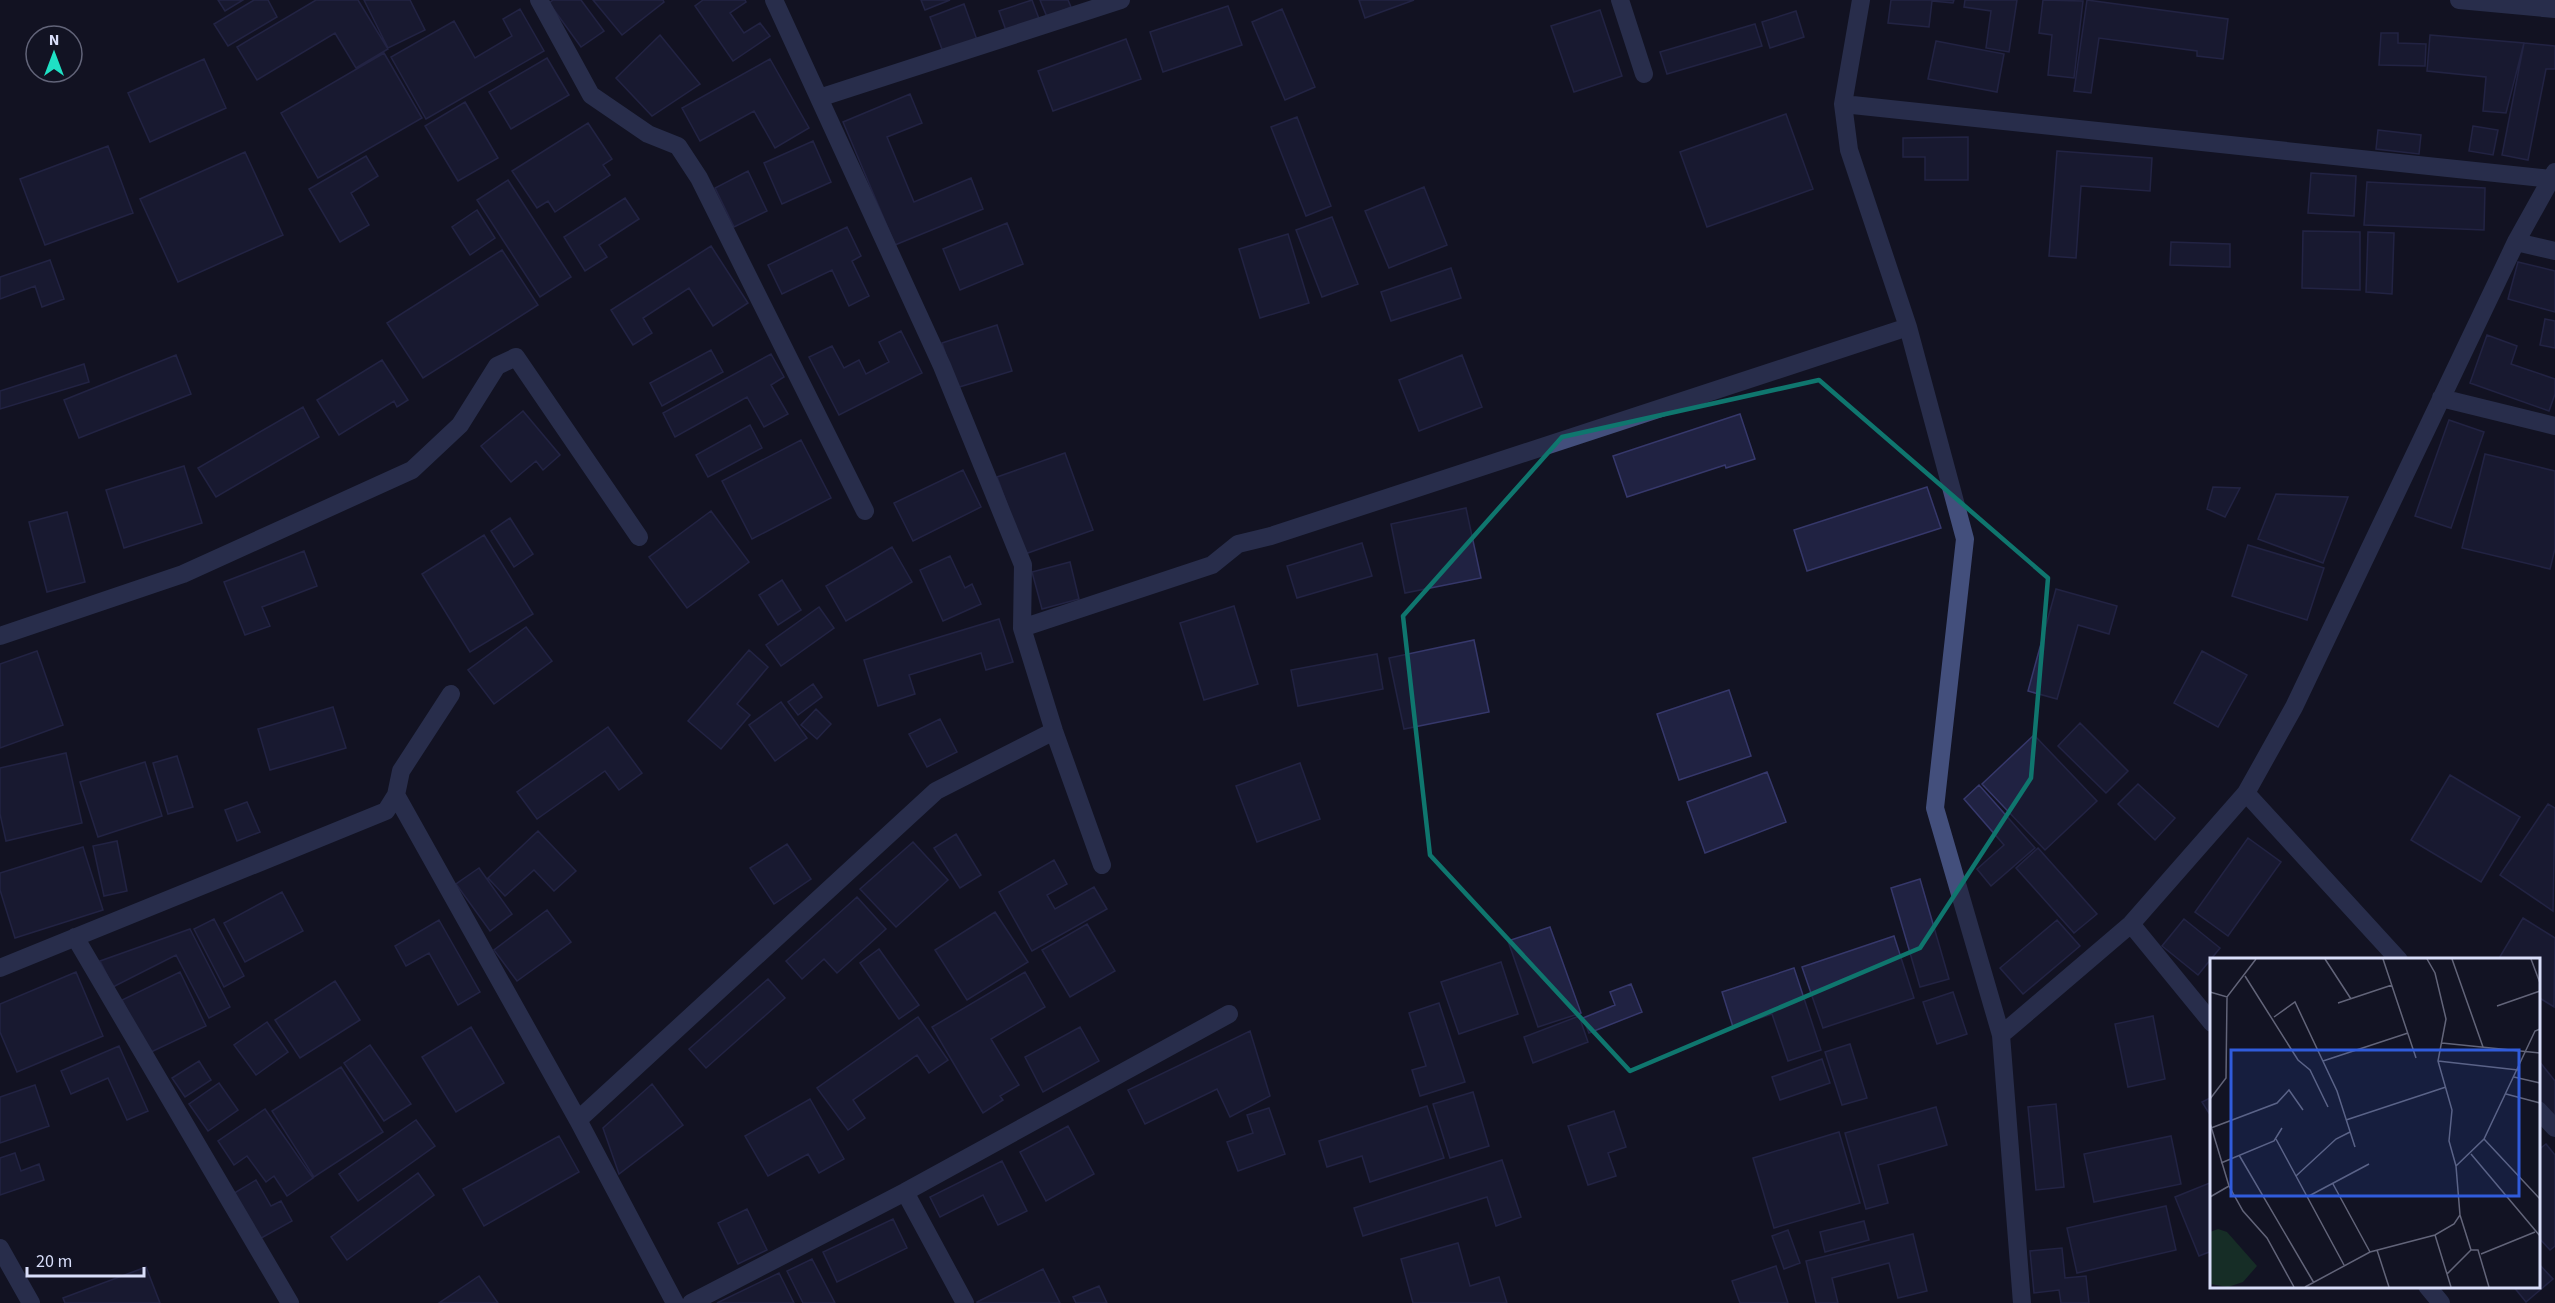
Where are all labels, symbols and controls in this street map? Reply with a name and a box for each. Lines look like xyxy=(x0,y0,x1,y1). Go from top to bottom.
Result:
north arrow xyxy=(24,24,84,84)
text: N xyxy=(49,29,59,51)
inset map xyxy=(2210,958,2540,1288)
scale bar xyxy=(27,1240,144,1278)
text: 20 m xyxy=(36,1249,72,1274)

